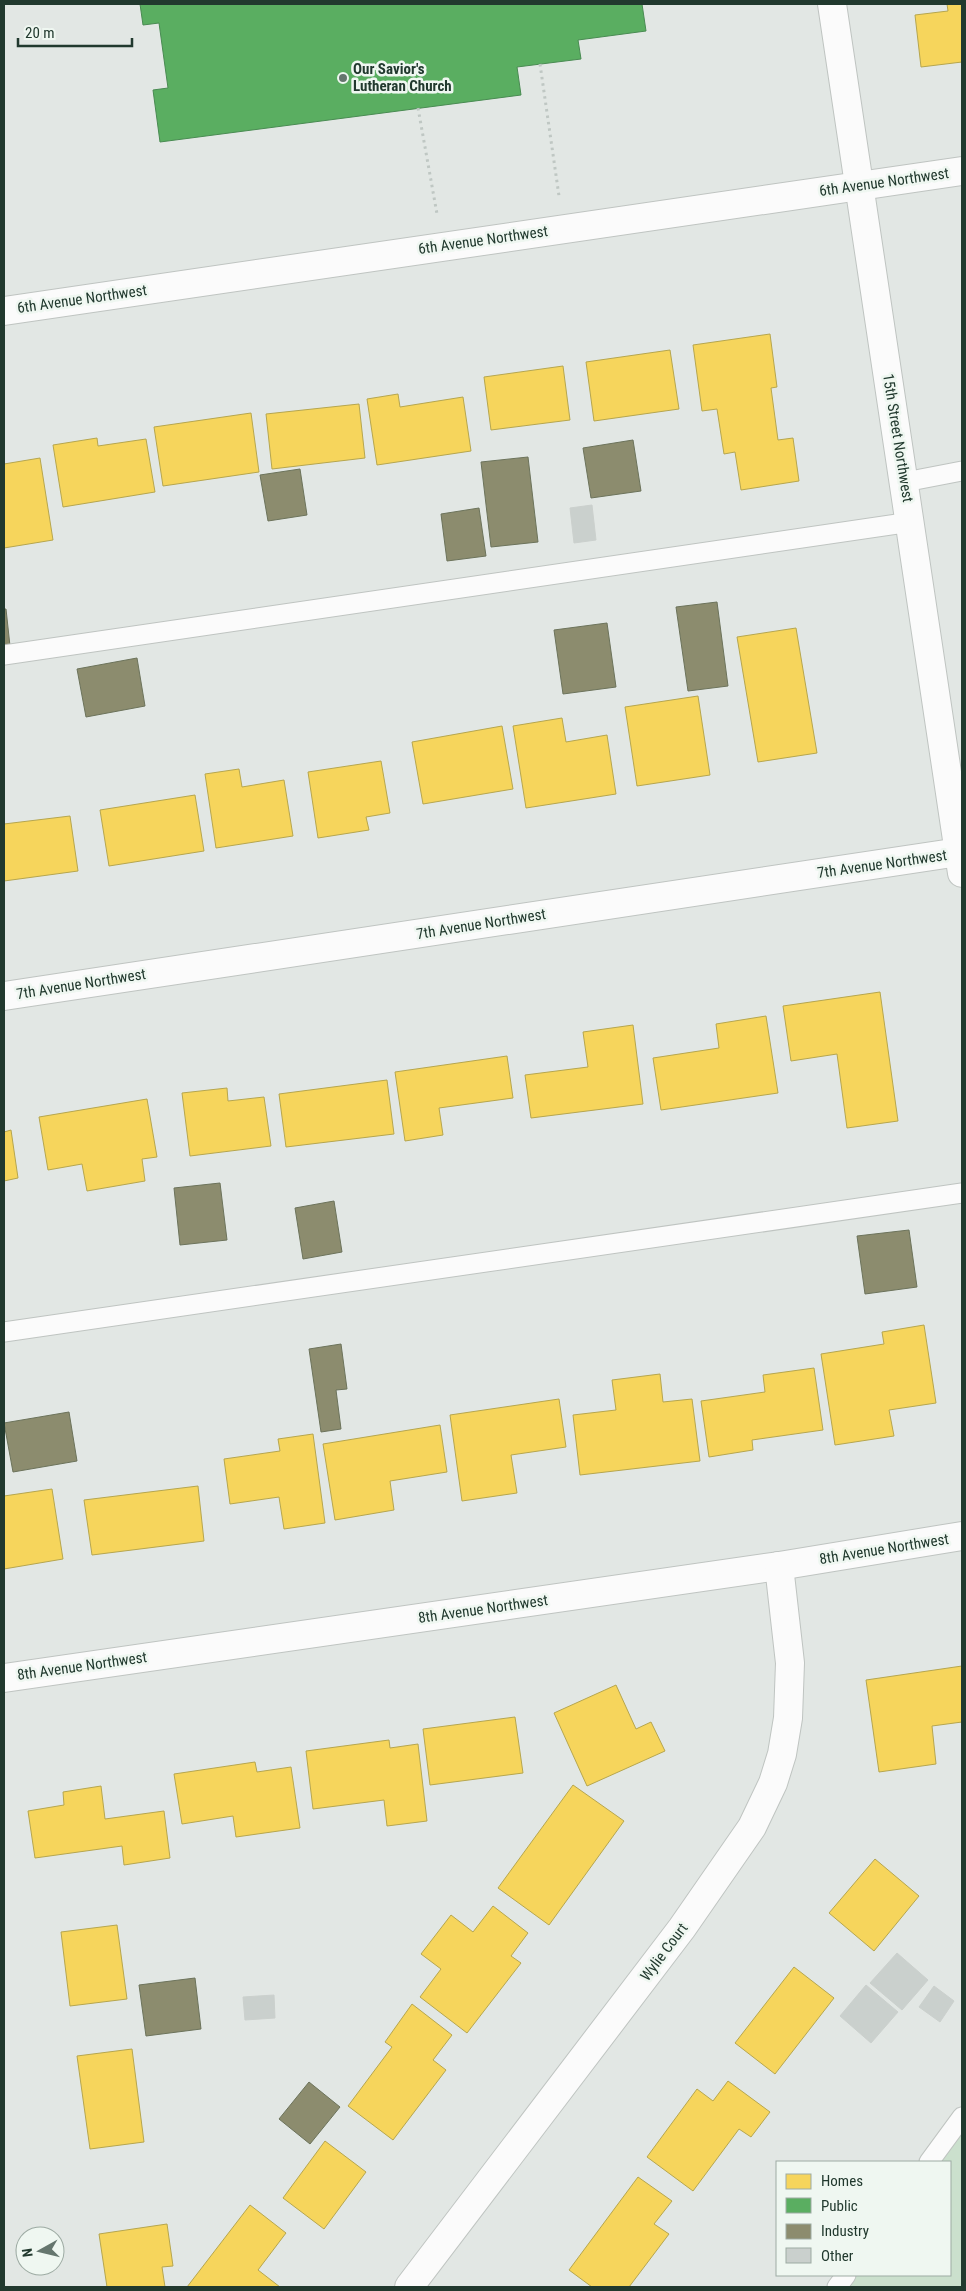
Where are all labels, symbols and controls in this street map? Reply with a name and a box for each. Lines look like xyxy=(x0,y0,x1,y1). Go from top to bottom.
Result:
scale bar xyxy=(18,15,131,47)
text: 20 m xyxy=(25,24,55,42)
place label: Our Savior's Lutheran Church xyxy=(353,60,452,95)
marker: Our Savior's Lutheran Church xyxy=(337,72,349,84)
street label: 6th Avenue Northwest xyxy=(818,164,950,200)
street label: 6th Avenue Northwest xyxy=(417,222,549,258)
street label: 6th Avenue Northwest xyxy=(16,281,148,317)
street label: 15th Street Northwest xyxy=(879,372,917,504)
street label: 7th Avenue Northwest xyxy=(816,846,948,882)
street label: 7th Avenue Northwest xyxy=(415,905,547,943)
street label: 7th Avenue Northwest xyxy=(15,965,147,1003)
street label: 8th Avenue Northwest xyxy=(818,1530,950,1568)
street label: 8th Avenue Northwest xyxy=(417,1591,549,1627)
street label: 8th Avenue Northwest xyxy=(16,1648,148,1684)
street label: Wylie Court xyxy=(636,1920,692,1984)
legend xyxy=(776,2161,951,2276)
text: Homes xyxy=(821,2172,863,2190)
text: Public xyxy=(821,2197,858,2215)
text: Industry xyxy=(821,2222,869,2240)
north arrow xyxy=(15,2226,65,2276)
text: N xyxy=(19,2247,36,2258)
text: Other xyxy=(821,2247,854,2265)

